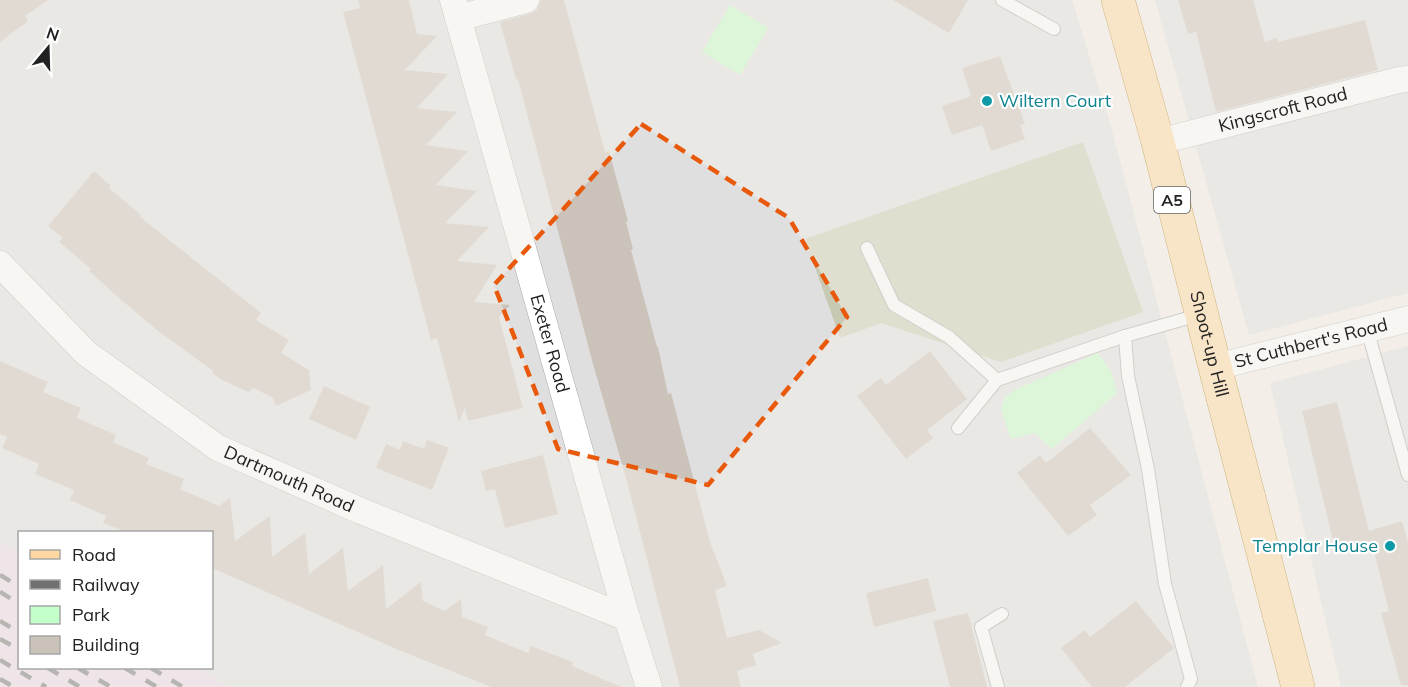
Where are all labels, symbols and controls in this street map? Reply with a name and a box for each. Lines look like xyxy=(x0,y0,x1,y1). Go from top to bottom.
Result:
north arrow xyxy=(18,18,78,78)
text: N xyxy=(44,22,62,45)
street label: Kingscroft Road xyxy=(1216,82,1350,137)
place label: Wiltern Court xyxy=(999,89,1111,112)
marker: Wiltern Court xyxy=(980,94,994,108)
road number: A5 xyxy=(1154,187,1190,213)
street label: Shoot-up Hill xyxy=(1185,288,1234,399)
street label: Exeter Road xyxy=(525,292,575,395)
street label: St Cuthbert's Road xyxy=(1232,312,1390,373)
street label: Dartmouth Road xyxy=(221,440,358,518)
legend xyxy=(18,531,213,669)
place label: Templar House xyxy=(1253,534,1378,557)
marker: Templar House xyxy=(1383,539,1397,553)
text: Road xyxy=(72,543,116,566)
text: Railway xyxy=(72,573,140,596)
text: Park xyxy=(72,603,111,626)
text: Building xyxy=(72,633,140,656)

